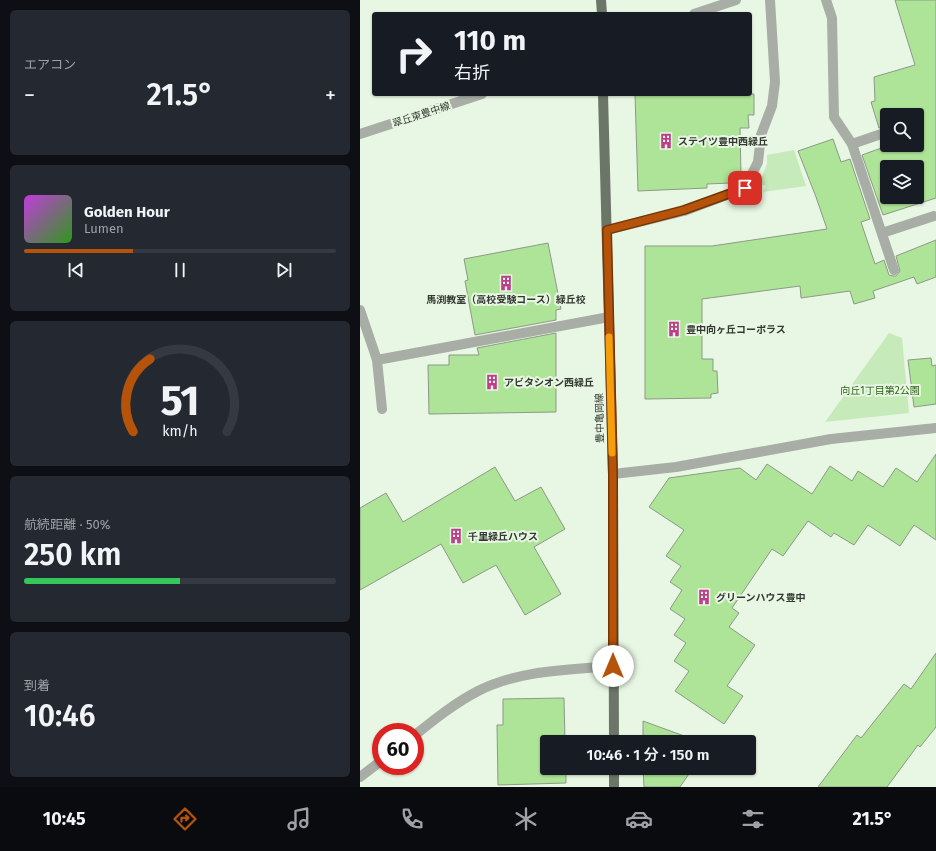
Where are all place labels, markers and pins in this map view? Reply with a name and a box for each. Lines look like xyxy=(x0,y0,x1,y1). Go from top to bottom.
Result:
building icon: ステイツ豊中西緑丘 xyxy=(657,132,675,150)
place label: ステイツ豊中西緑丘 xyxy=(678,136,768,148)
pin xyxy=(728,171,762,205)
building icon: 馬渕教室（高校受験コース）緑丘校 xyxy=(497,274,515,292)
place label: 馬渕教室（高校受験コース）緑丘校 xyxy=(426,294,586,306)
building icon: 豊中向ヶ丘コーポラス xyxy=(665,320,683,338)
place label: 豊中向ヶ丘コーポラス xyxy=(686,324,786,336)
building icon: アビタシオン西緑丘 xyxy=(483,373,501,391)
place label: アビタシオン西緑丘 xyxy=(504,377,594,389)
building icon: 千里緑丘ハウス xyxy=(447,527,465,545)
place label: 千里緑丘ハウス xyxy=(468,531,538,543)
building icon: グリーンハウス豊中 xyxy=(695,588,713,606)
place label: グリーンハウス豊中 xyxy=(716,592,806,604)

